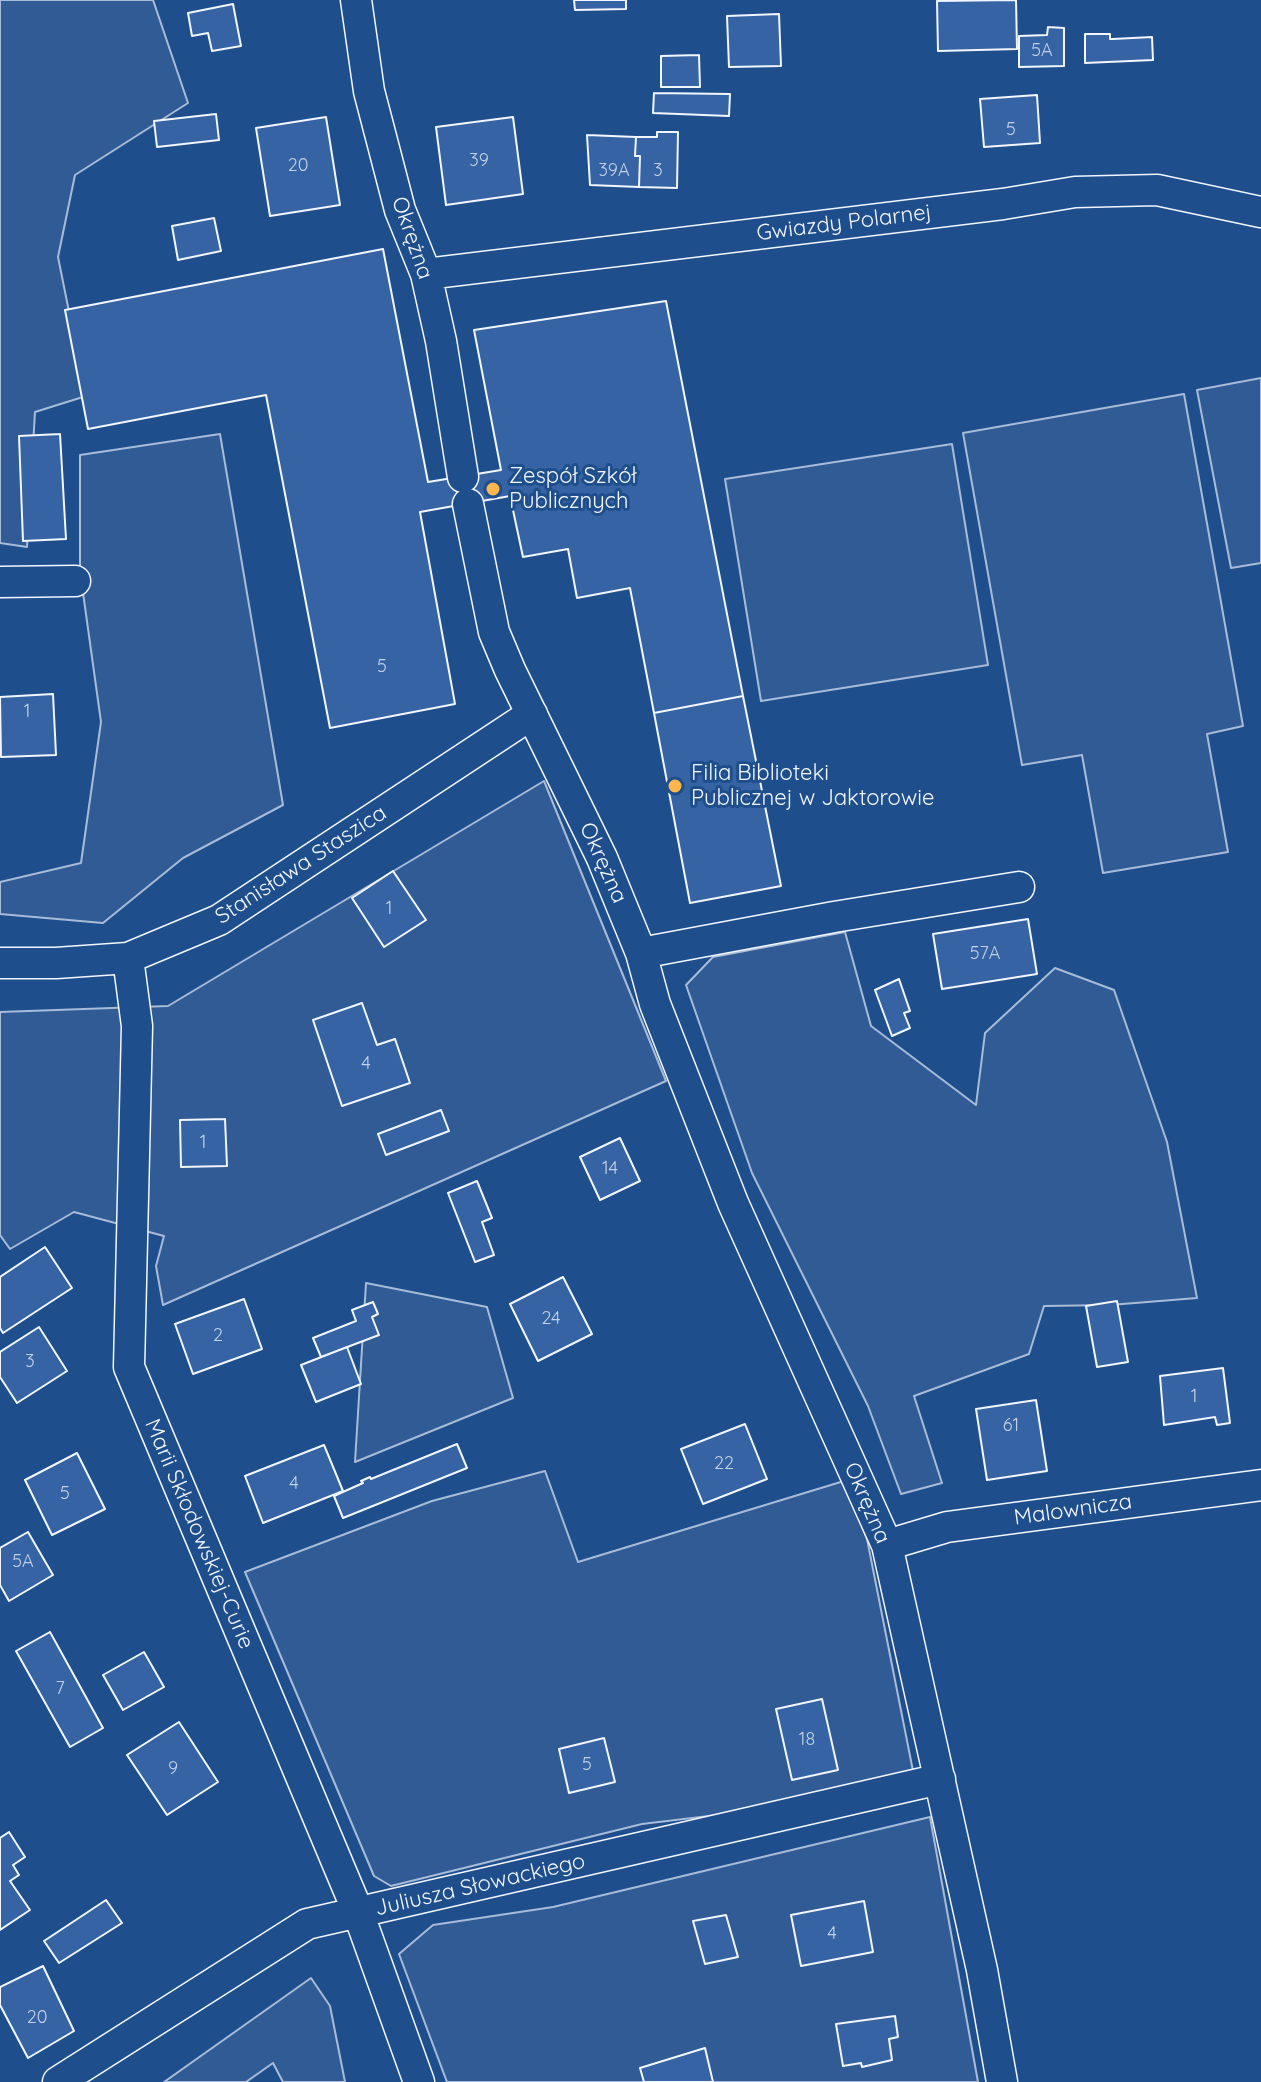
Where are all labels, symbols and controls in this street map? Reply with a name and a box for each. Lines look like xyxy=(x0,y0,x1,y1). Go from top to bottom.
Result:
house number: 5A xyxy=(1031,40,1053,62)
house number: 5 xyxy=(1006,119,1016,141)
house number: 39 xyxy=(469,150,489,172)
house number: 20 xyxy=(288,155,308,177)
house number: 39A xyxy=(598,160,630,182)
house number: 3 xyxy=(653,160,663,182)
street label: Okrężna xyxy=(386,193,438,283)
street label: Gwiazdy Polarnej xyxy=(755,199,933,247)
place label: Zespół Szkół Publicznych xyxy=(509,463,637,514)
marker: Zespół Szkół Publicznych xyxy=(484,480,502,498)
house number: 5 xyxy=(377,656,387,678)
house number: 1 xyxy=(24,701,30,723)
place label: Filia Biblioteki Publicznej w Jaktorowie xyxy=(691,760,934,812)
marker: Filia Biblioteki Publicznej w Jaktorowie xyxy=(666,777,684,795)
street label: Stanisława Staszica xyxy=(211,800,391,930)
street label: Okrężna xyxy=(574,819,632,907)
house number: 1 xyxy=(386,898,392,920)
house number: 57A xyxy=(970,943,1000,965)
house number: 4 xyxy=(361,1053,371,1075)
house number: 1 xyxy=(200,1132,206,1154)
house number: 14 xyxy=(602,1158,618,1180)
house number: 24 xyxy=(541,1308,561,1330)
house number: 2 xyxy=(213,1325,223,1347)
house number: 3 xyxy=(25,1351,35,1373)
house number: 1 xyxy=(1191,1386,1197,1408)
street label: Marii Skłodowskiej-Curie xyxy=(139,1415,259,1653)
house number: 61 xyxy=(1003,1415,1019,1437)
house number: 22 xyxy=(714,1453,734,1475)
street label: Okrężna xyxy=(838,1458,896,1548)
house number: 4 xyxy=(289,1473,299,1495)
house number: 5 xyxy=(60,1483,70,1505)
street label: Malownicza xyxy=(1012,1489,1134,1531)
house number: 5A xyxy=(12,1551,34,1573)
house number: 7 xyxy=(55,1678,65,1700)
house number: 18 xyxy=(799,1729,815,1751)
house number: 5 xyxy=(582,1754,592,1776)
house number: 9 xyxy=(168,1758,178,1780)
street label: Juliusza Słowackiego xyxy=(372,1848,588,1922)
house number: 4 xyxy=(827,1923,837,1945)
house number: 20 xyxy=(27,2007,47,2029)

